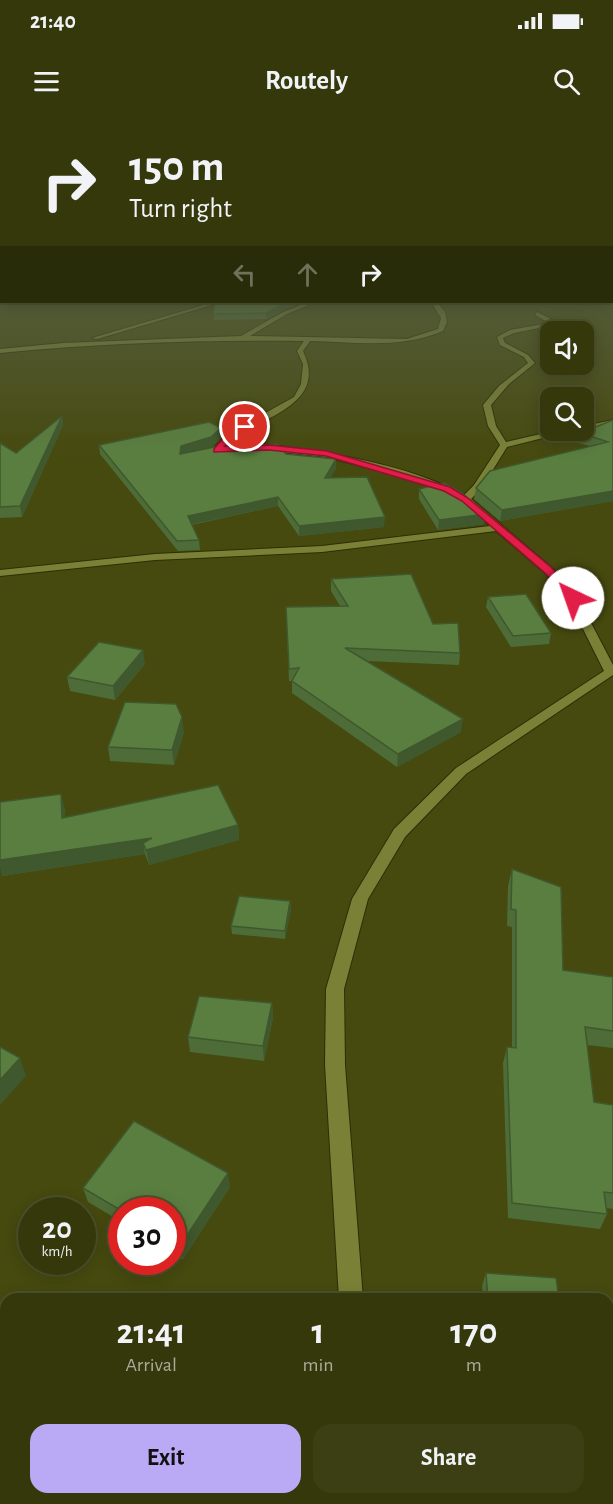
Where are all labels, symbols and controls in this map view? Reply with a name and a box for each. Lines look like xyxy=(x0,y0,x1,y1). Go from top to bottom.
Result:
text: 21:40 xyxy=(30,10,76,32)
icon: menu xyxy=(30,65,63,98)
icon: search xyxy=(550,65,583,98)
text: Routely xyxy=(265,67,348,94)
icon: right xyxy=(30,144,108,222)
text: 150 m xyxy=(129,146,224,188)
text: Turn right xyxy=(129,195,232,222)
icon: left xyxy=(228,258,261,291)
icon: ahead xyxy=(291,258,324,291)
icon: right xyxy=(354,258,387,291)
map controls xyxy=(540,321,594,441)
button: sound xyxy=(540,321,594,375)
button: search xyxy=(540,387,594,441)
pin xyxy=(219,401,270,452)
icon: arrive xyxy=(228,410,261,443)
position arrow xyxy=(541,566,605,630)
speed limit sign: 30 xyxy=(108,1197,186,1275)
text: 20 xyxy=(42,1214,72,1244)
text: km/h xyxy=(42,1244,72,1259)
text: 21:41 xyxy=(117,1314,186,1350)
text: 1 xyxy=(311,1314,324,1350)
text: 170 xyxy=(450,1314,497,1350)
text: Arrival xyxy=(125,1355,177,1375)
text: min xyxy=(302,1355,334,1375)
text: m xyxy=(466,1355,482,1375)
button: Exit xyxy=(30,1424,301,1493)
button: Share xyxy=(313,1424,584,1493)

